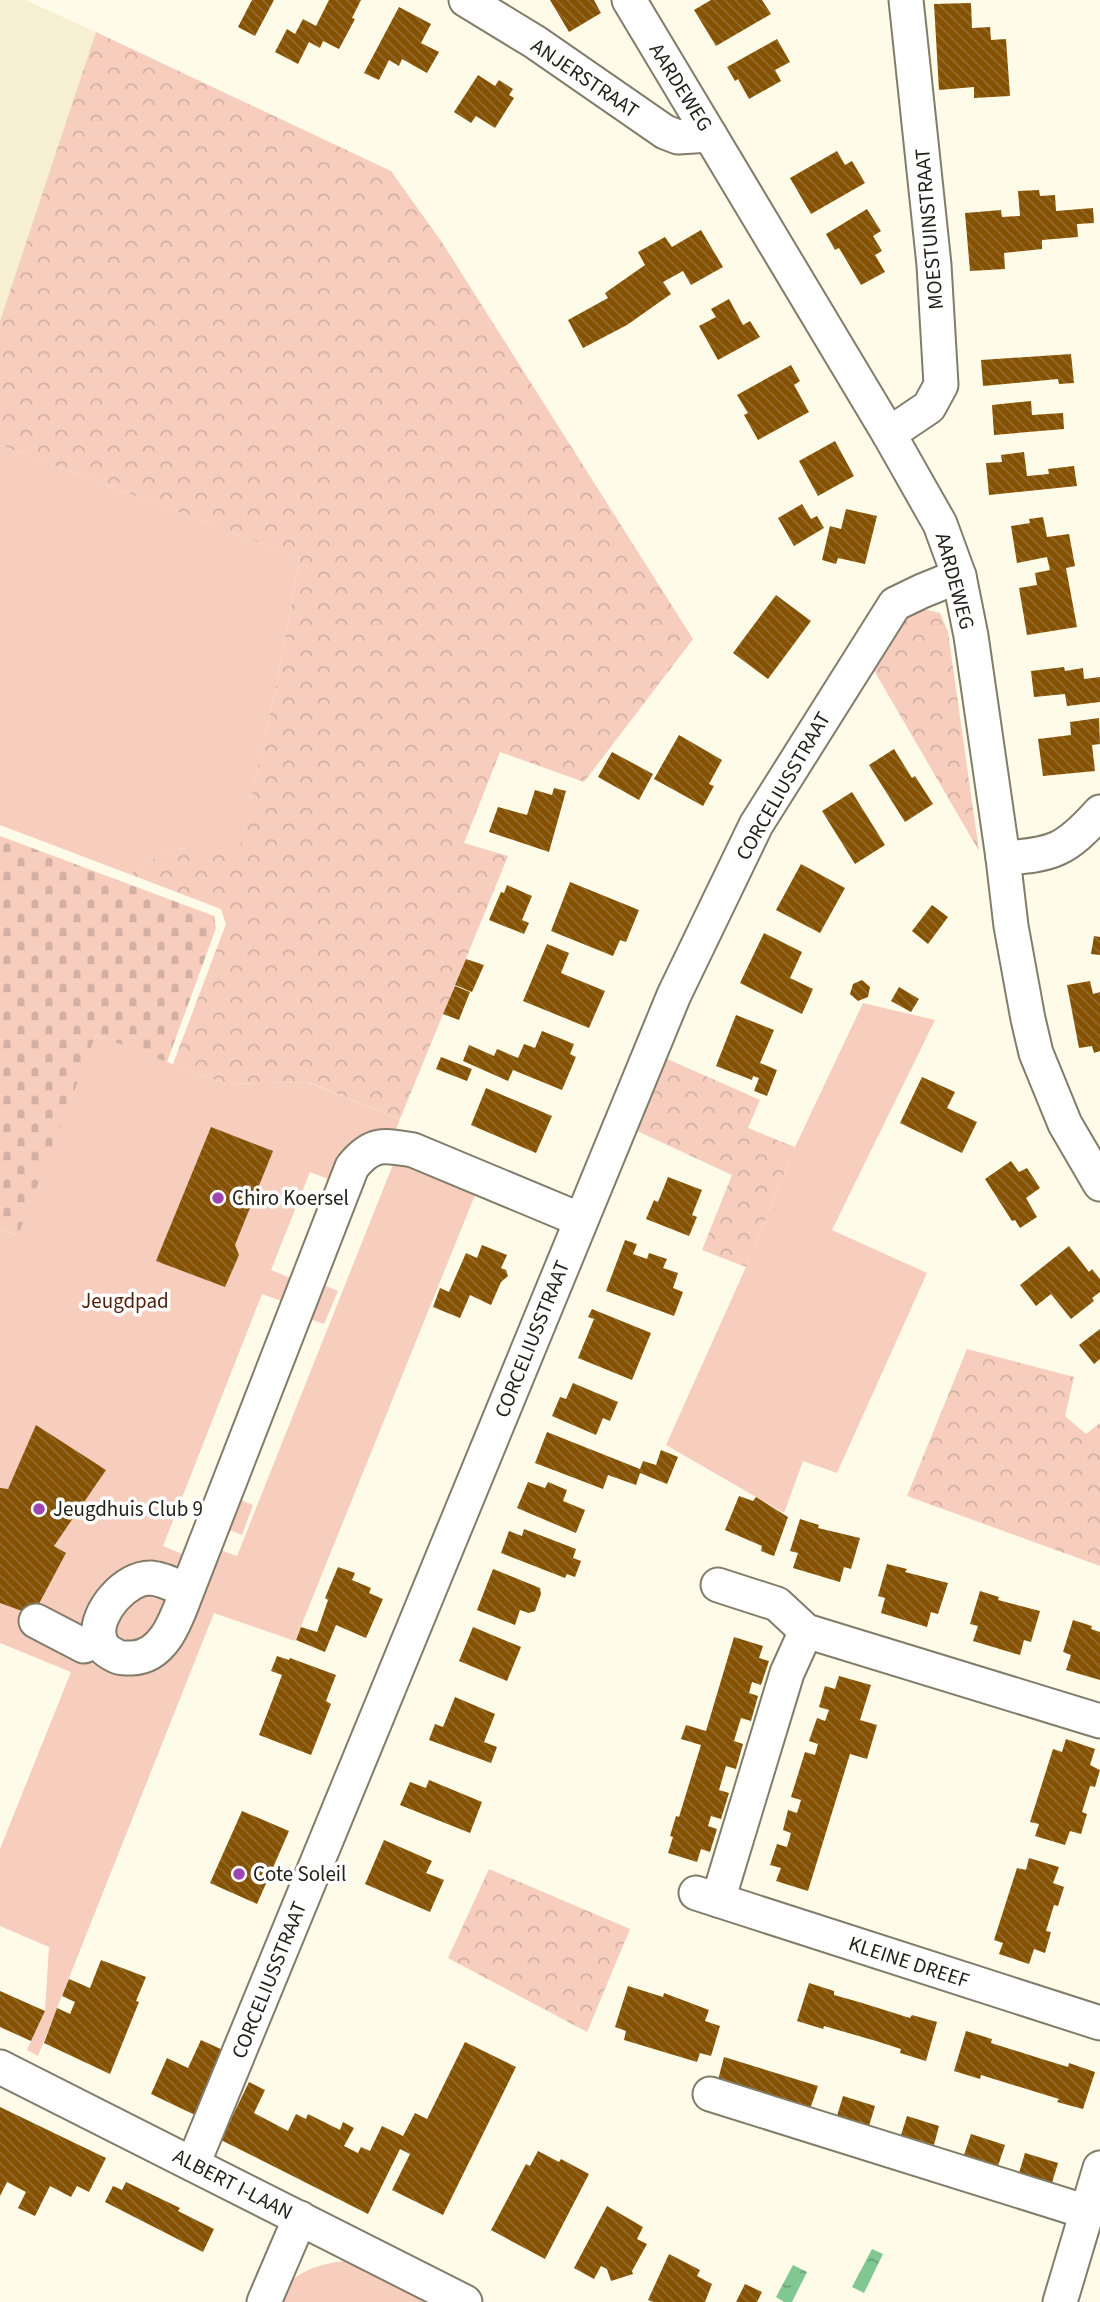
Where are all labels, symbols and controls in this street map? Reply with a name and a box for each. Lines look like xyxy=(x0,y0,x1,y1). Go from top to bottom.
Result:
street label: ANJERSTRAAT xyxy=(525,31,645,125)
street label: AARDEWEG xyxy=(642,37,720,137)
street label: MOESTUINSTRAAT xyxy=(907,147,951,311)
street label: AARDEWEG xyxy=(928,529,982,633)
street label: CORCELIUSSTRAAT xyxy=(728,706,838,866)
place label: Chiro Koersel xyxy=(232,1183,349,1213)
marker: Chiro Koersel xyxy=(210,1190,226,1206)
street label: CORCELIUSSTRAAT xyxy=(487,1256,577,1422)
park label: Jeugdpad xyxy=(81,1286,169,1316)
place label: Jeugdhuis Club 9 xyxy=(53,1494,203,1524)
marker: Jeugdhuis Club 9 xyxy=(31,1501,47,1517)
place label: Cote Soleil xyxy=(253,1859,346,1889)
marker: Cote Soleil xyxy=(231,1866,247,1882)
street label: CORCELIUSSTRAAT xyxy=(224,1897,314,2063)
street label: KLEINE DREEF xyxy=(845,1928,973,1996)
street label: ALBERT I-LAAN xyxy=(168,2141,298,2227)

